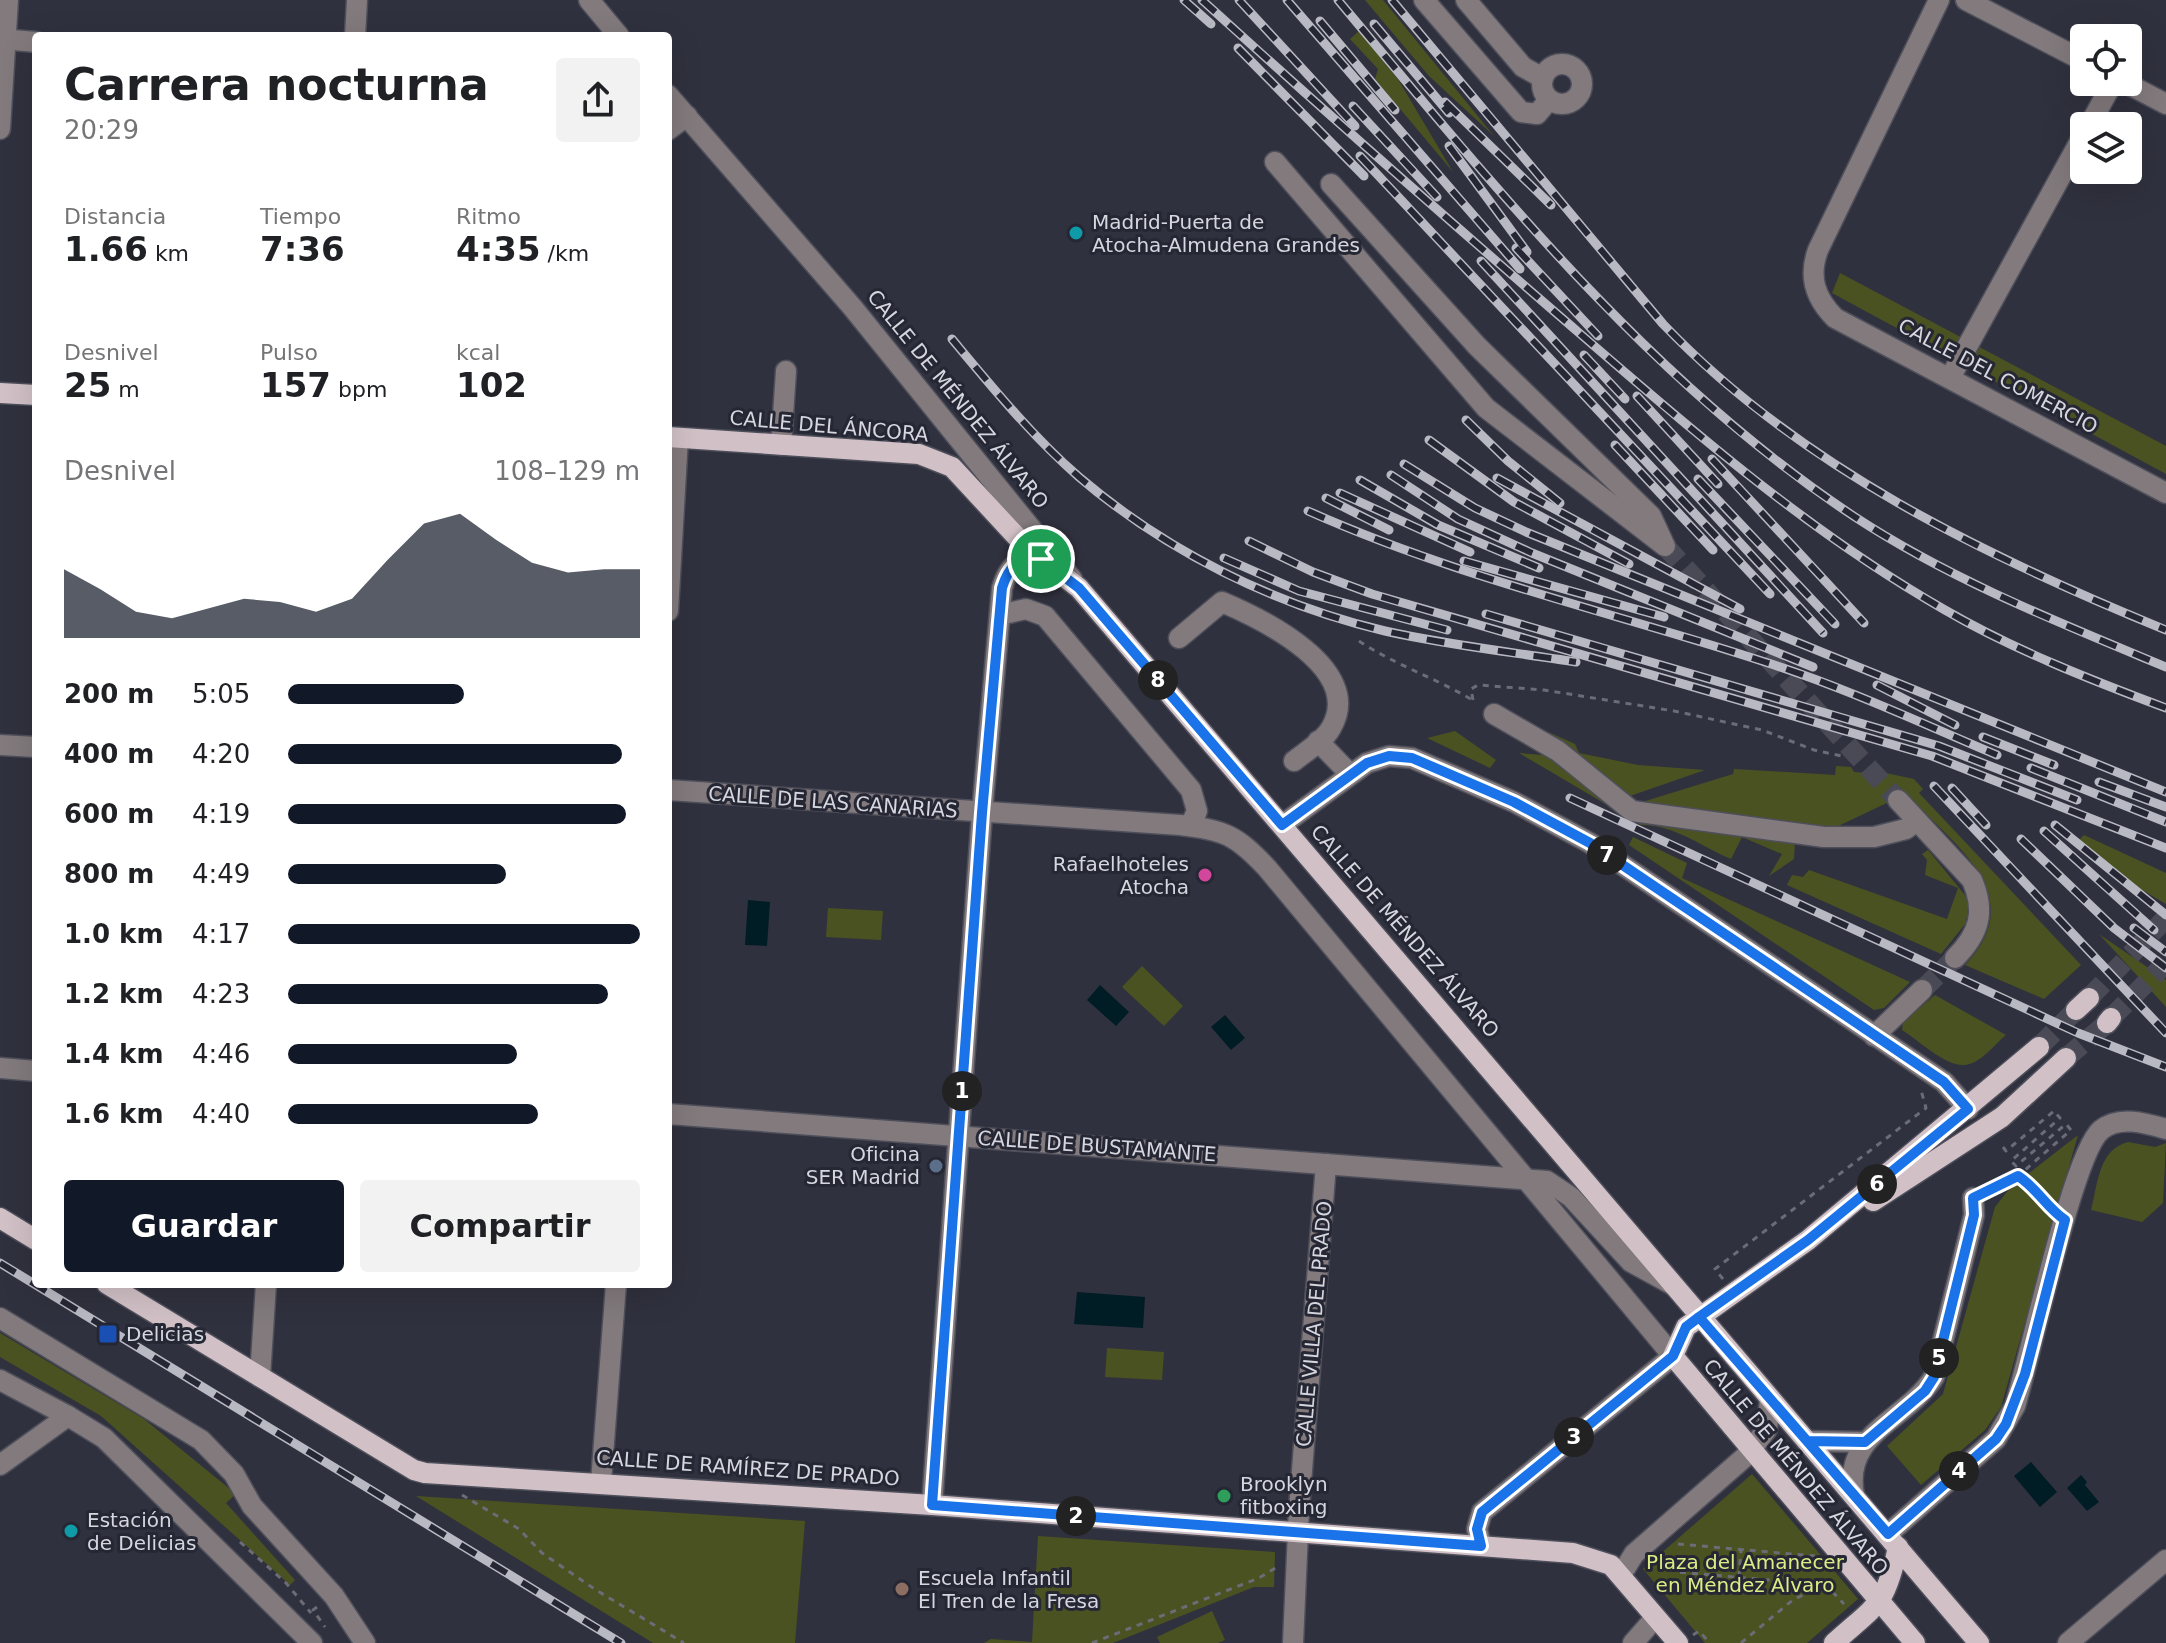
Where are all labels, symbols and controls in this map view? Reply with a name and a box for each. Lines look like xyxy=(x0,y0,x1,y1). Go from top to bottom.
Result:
map controls xyxy=(2070,24,2142,184)
button: locate xyxy=(2070,24,2142,96)
button: share xyxy=(556,58,640,142)
text: Carrera nocturna xyxy=(64,59,489,110)
button: layers xyxy=(2070,112,2142,184)
text: 20:29 xyxy=(64,115,139,145)
text: Distancia xyxy=(64,204,166,229)
text: Tiempo xyxy=(260,204,341,229)
text: Ritmo xyxy=(456,204,521,229)
place label: Madrid-Puerta de Atocha-Almudena Grandes xyxy=(1092,210,1360,257)
marker: Madrid-Puerta de Atocha-Almudena Grandes xyxy=(1067,224,1085,242)
text: 1.66 xyxy=(64,229,148,269)
text: 7:36 xyxy=(260,229,345,269)
text: 4:35 xyxy=(456,229,541,269)
text: km xyxy=(148,241,189,266)
text: /km xyxy=(541,241,589,266)
street label: CALLE DE MÉNDEZ ÁLVARO xyxy=(862,285,1054,513)
street label: CALLE DEL COMERCIO xyxy=(1894,313,2102,439)
text: Desnivel xyxy=(64,340,159,365)
text: Pulso xyxy=(260,340,318,365)
text: kcal xyxy=(456,340,500,365)
text: 25 xyxy=(64,365,111,405)
text: 157 xyxy=(260,365,331,405)
text: 102 xyxy=(456,365,527,405)
text: m xyxy=(111,377,140,402)
text: bpm xyxy=(331,377,387,402)
street label: CALLE DEL ÁNCORA xyxy=(729,405,930,447)
text: Desnivel xyxy=(64,456,176,486)
text: 108–129 m xyxy=(494,456,640,486)
pin xyxy=(1007,525,1075,593)
icon: arrive xyxy=(1019,537,1063,581)
pin: 8 xyxy=(1138,660,1178,700)
text: 8 xyxy=(1150,667,1166,692)
text: 200 m xyxy=(64,679,154,709)
text: 5:05 xyxy=(192,679,250,709)
text: 400 m xyxy=(64,739,154,769)
text: 4:20 xyxy=(192,739,250,769)
street label: CALLE DE LAS CANARIAS xyxy=(707,781,959,823)
text: 600 m xyxy=(64,799,154,829)
text: 4:19 xyxy=(192,799,250,829)
street label: CALLE DE MÉNDEZ ÁLVARO xyxy=(1306,819,1504,1043)
pin: 7 xyxy=(1587,835,1627,875)
text: 7 xyxy=(1599,842,1615,867)
place label: Rafaelhoteles Atocha xyxy=(1053,852,1189,899)
text: 800 m xyxy=(64,859,154,889)
text: 4:49 xyxy=(192,859,250,889)
marker: Rafaelhoteles Atocha xyxy=(1196,866,1214,884)
text: 1.0 km xyxy=(64,919,164,949)
text: 4:17 xyxy=(192,919,250,949)
text: 1.2 km xyxy=(64,979,164,1009)
text: 4:23 xyxy=(192,979,250,1009)
text: 1.4 km xyxy=(64,1039,164,1069)
text: 4:46 xyxy=(192,1039,250,1069)
pin: 1 xyxy=(942,1071,982,1111)
text: 1 xyxy=(954,1078,970,1103)
text: 1.6 km xyxy=(64,1099,164,1129)
text: 4:40 xyxy=(192,1099,250,1129)
street label: CALLE DE BUSTAMANTE xyxy=(977,1126,1217,1166)
place label: Oficina SER Madrid xyxy=(806,1142,920,1189)
marker: Oficina SER Madrid xyxy=(927,1157,945,1175)
pin: 6 xyxy=(1857,1164,1897,1204)
text: 6 xyxy=(1869,1171,1885,1196)
button: Guardar xyxy=(64,1180,344,1272)
button: Compartir xyxy=(360,1180,640,1272)
street label: CALLE VILLA DEL PRADO xyxy=(1291,1200,1337,1448)
place label: Delicias xyxy=(126,1322,204,1346)
marker: Delicias xyxy=(97,1323,119,1345)
pin: 5 xyxy=(1919,1338,1959,1378)
text: 5 xyxy=(1931,1345,1947,1370)
street label: CALLE DE MÉNDEZ ÁLVARO xyxy=(1699,1354,1893,1580)
pin: 3 xyxy=(1554,1417,1594,1457)
text: 3 xyxy=(1566,1424,1582,1449)
street label: CALLE DE RAMÍREZ DE PRADO xyxy=(595,1445,901,1491)
pin: 4 xyxy=(1939,1451,1979,1491)
text: 4 xyxy=(1951,1458,1967,1483)
place label: Brooklyn fitboxing xyxy=(1240,1472,1328,1519)
marker: Brooklyn fitboxing xyxy=(1215,1487,1233,1505)
pin: 2 xyxy=(1056,1496,1096,1536)
text: 2 xyxy=(1068,1503,1084,1528)
place label: Estación de Delicias xyxy=(87,1508,196,1555)
marker: Estación de Delicias xyxy=(62,1522,80,1540)
park label: Plaza del Amanecer en Méndez Álvaro xyxy=(1646,1550,1845,1597)
place label: Escuela Infantil El Tren de la Fresa xyxy=(918,1566,1099,1613)
marker: Escuela Infantil El Tren de la Fresa xyxy=(893,1580,911,1598)

